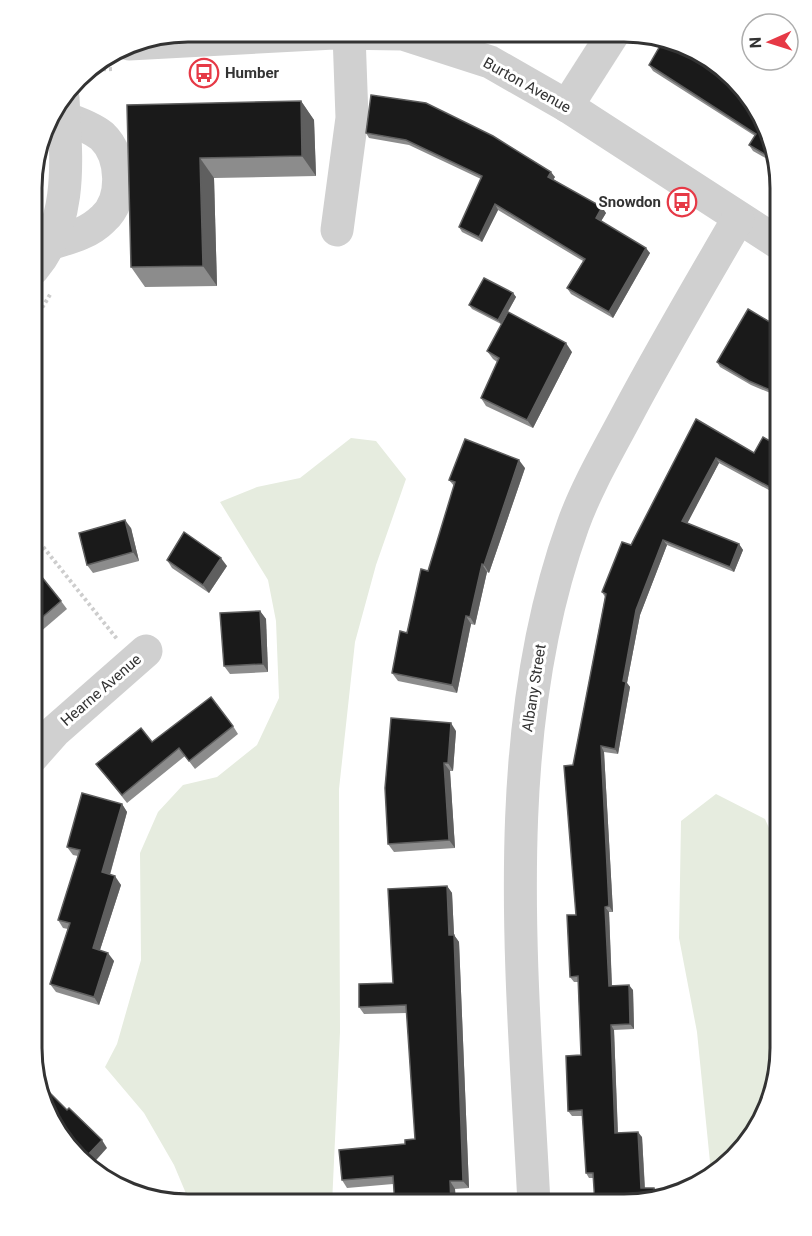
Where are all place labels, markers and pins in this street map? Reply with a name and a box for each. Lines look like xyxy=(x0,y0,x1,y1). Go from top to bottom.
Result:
bus stop icon: Humber xyxy=(188,57,220,89)
place label: Humber xyxy=(225,64,280,82)
bus stop icon: Snowdon xyxy=(666,186,698,218)
place label: Snowdon xyxy=(599,193,661,211)

